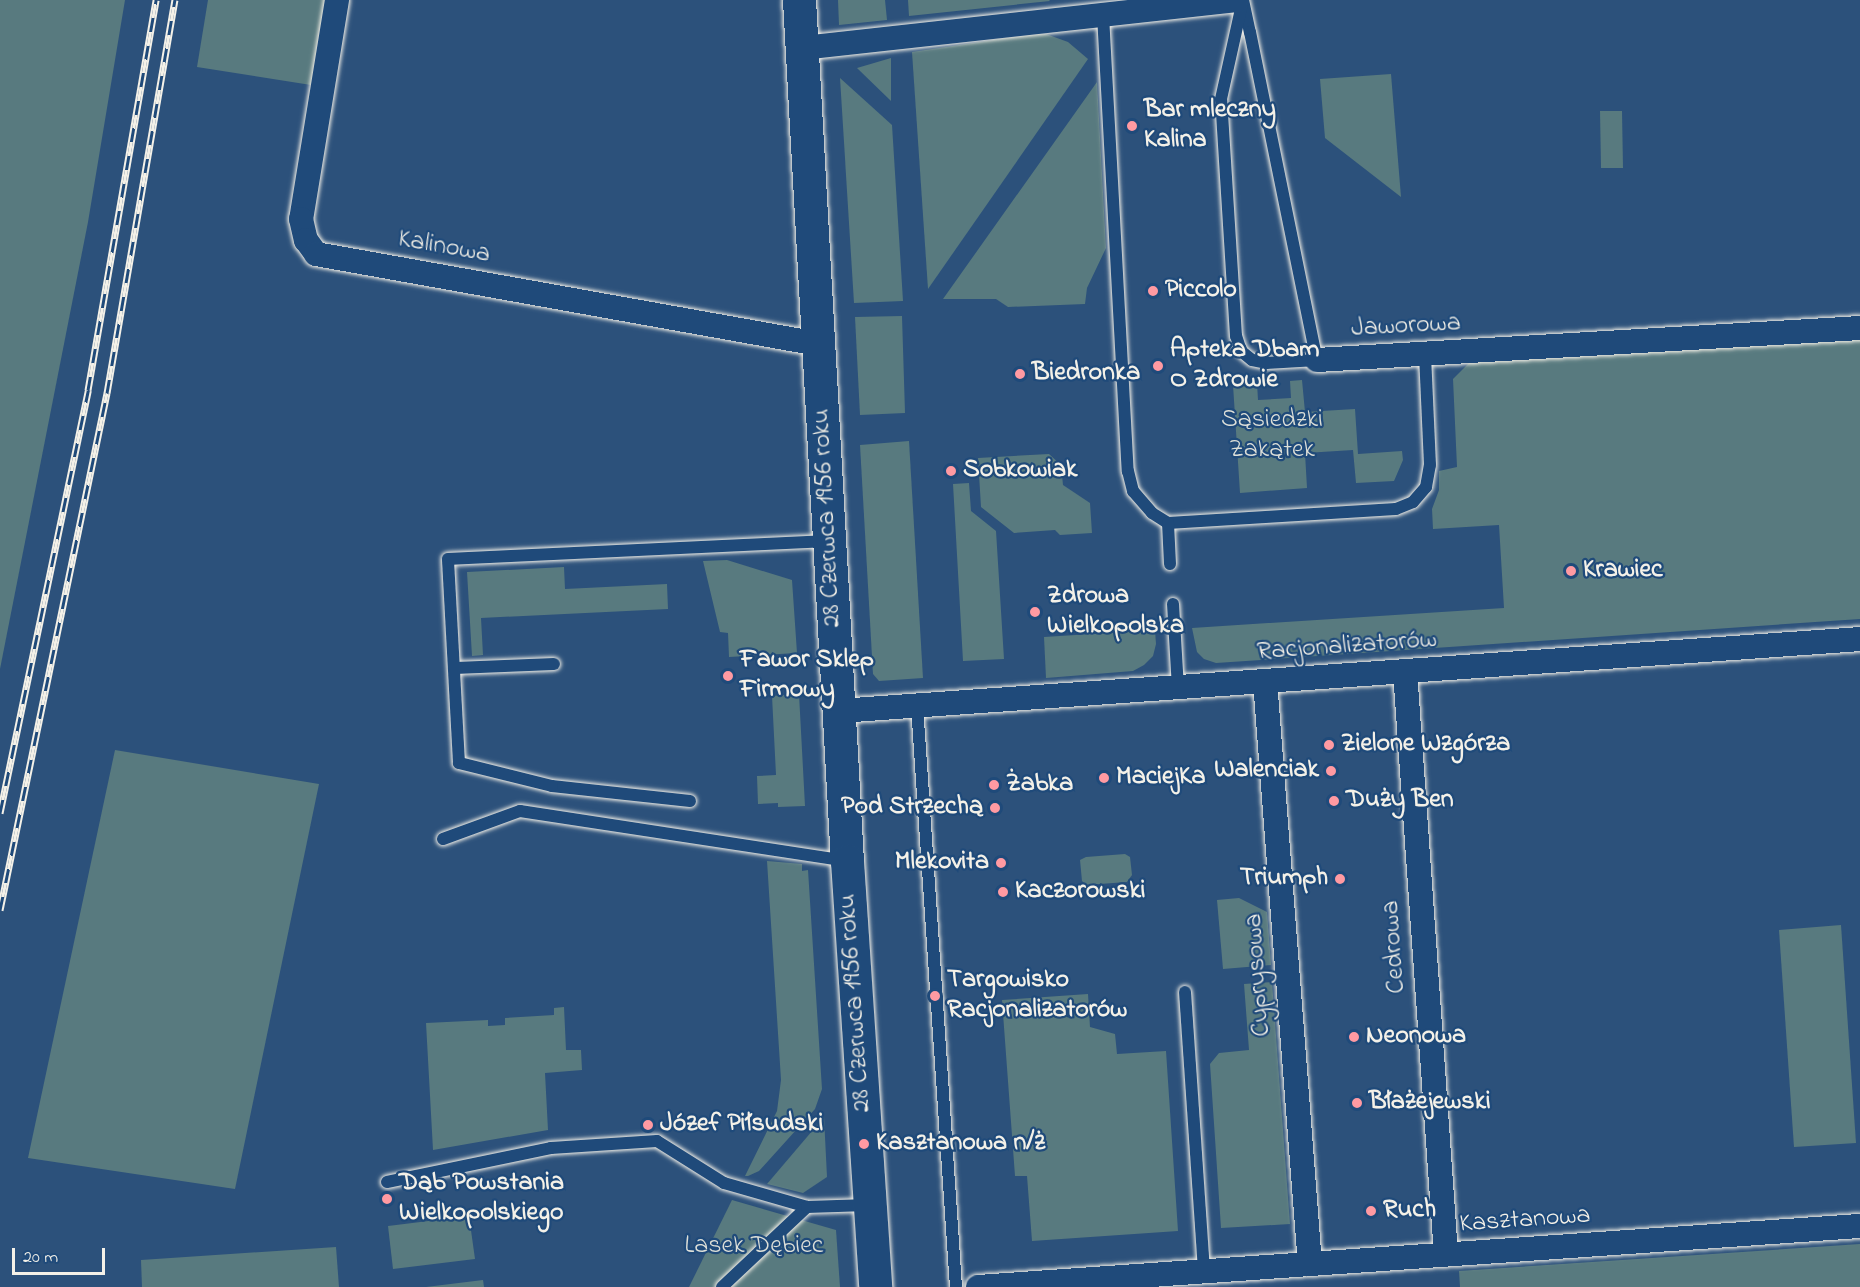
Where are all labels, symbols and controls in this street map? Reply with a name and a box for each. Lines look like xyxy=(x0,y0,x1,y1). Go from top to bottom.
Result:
place label: Bar mleczny Kalina xyxy=(1144,95,1276,156)
marker: Bar mleczny Kalina xyxy=(1125,119,1139,133)
street label: Kalinowa xyxy=(395,225,493,271)
place label: Piccolo xyxy=(1165,275,1237,307)
marker: Piccolo xyxy=(1146,284,1160,298)
street label: Jaworowa xyxy=(1350,309,1462,345)
place label: Apteka Dbam O Zdrowie xyxy=(1170,335,1319,396)
place label: Biedronka xyxy=(1032,358,1140,390)
marker: Apteka Dbam O Zdrowie xyxy=(1151,359,1165,373)
marker: Biedronka xyxy=(1013,367,1027,381)
park label: Sąsiedzki Zakątek xyxy=(1221,405,1323,466)
street label: 28 Czerwca 1956 roku xyxy=(807,408,849,628)
place label: Sobkowiak xyxy=(963,455,1077,487)
marker: Sobkowiak xyxy=(944,464,958,478)
place label: Krawiec xyxy=(1583,555,1663,587)
marker: Krawiec xyxy=(1564,564,1578,578)
place label: Zdrowa Wielkopolska xyxy=(1047,581,1184,642)
marker: Zdrowa Wielkopolska xyxy=(1028,605,1042,619)
street label: Racjonalizatorów xyxy=(1256,625,1438,669)
place label: Fawor Sklep Firmowy xyxy=(740,645,874,706)
marker: Fawor Sklep Firmowy xyxy=(721,669,735,683)
place label: Zielone Wzgórza xyxy=(1341,729,1510,761)
marker: Zielone Wzgórza xyxy=(1322,738,1336,752)
place label: Walenciak xyxy=(1214,755,1319,787)
place label: MaciejKa xyxy=(1116,762,1206,794)
marker: Walenciak xyxy=(1324,764,1338,778)
place label: Żabka xyxy=(1006,769,1073,801)
marker: MaciejKa xyxy=(1097,771,1111,785)
marker: Żabka xyxy=(987,778,1001,792)
place label: Duży Ben xyxy=(1346,785,1454,817)
place label: Pod Strzechą xyxy=(841,792,983,824)
marker: Duży Ben xyxy=(1327,794,1341,808)
marker: Pod Strzechą xyxy=(988,801,1002,815)
place label: Mlekovita xyxy=(895,847,989,879)
marker: Mlekovita xyxy=(994,856,1008,870)
place label: Triumph xyxy=(1240,863,1328,895)
marker: Triumph xyxy=(1333,872,1347,886)
place label: Kaczorowski xyxy=(1015,876,1146,908)
marker: Kaczorowski xyxy=(996,885,1010,899)
street label: 28 Czerwca 1956 roku xyxy=(833,893,879,1113)
street label: Cedrowa xyxy=(1376,899,1414,995)
street label: Cyprysowa xyxy=(1239,912,1279,1038)
place label: Targowisko Racjonalizatorów xyxy=(947,965,1127,1026)
marker: Targowisko Racjonalizatorów xyxy=(928,989,942,1003)
place label: Neonowa xyxy=(1366,1021,1466,1053)
marker: Neonowa xyxy=(1347,1030,1361,1044)
place label: Błażejewski xyxy=(1369,1087,1491,1119)
marker: Błażejewski xyxy=(1350,1096,1364,1110)
place label: Józef Piłsudski xyxy=(660,1109,823,1141)
marker: Józef Piłsudski xyxy=(641,1118,655,1132)
place label: Kasztanowa n/ż xyxy=(876,1128,1045,1160)
marker: Kasztanowa n/ż xyxy=(857,1137,871,1151)
place label: Dąb Powstania Wielkopolskiego xyxy=(399,1168,564,1230)
marker: Dąb Powstania Wielkopolskiego xyxy=(380,1192,394,1206)
place label: Ruch xyxy=(1383,1195,1436,1227)
street label: Kasztanowa xyxy=(1459,1201,1591,1241)
marker: Ruch xyxy=(1364,1204,1378,1218)
park label: Lasek Dębiec xyxy=(685,1231,823,1263)
scale bar xyxy=(15,1236,108,1274)
text: 20 m xyxy=(23,1245,58,1271)

